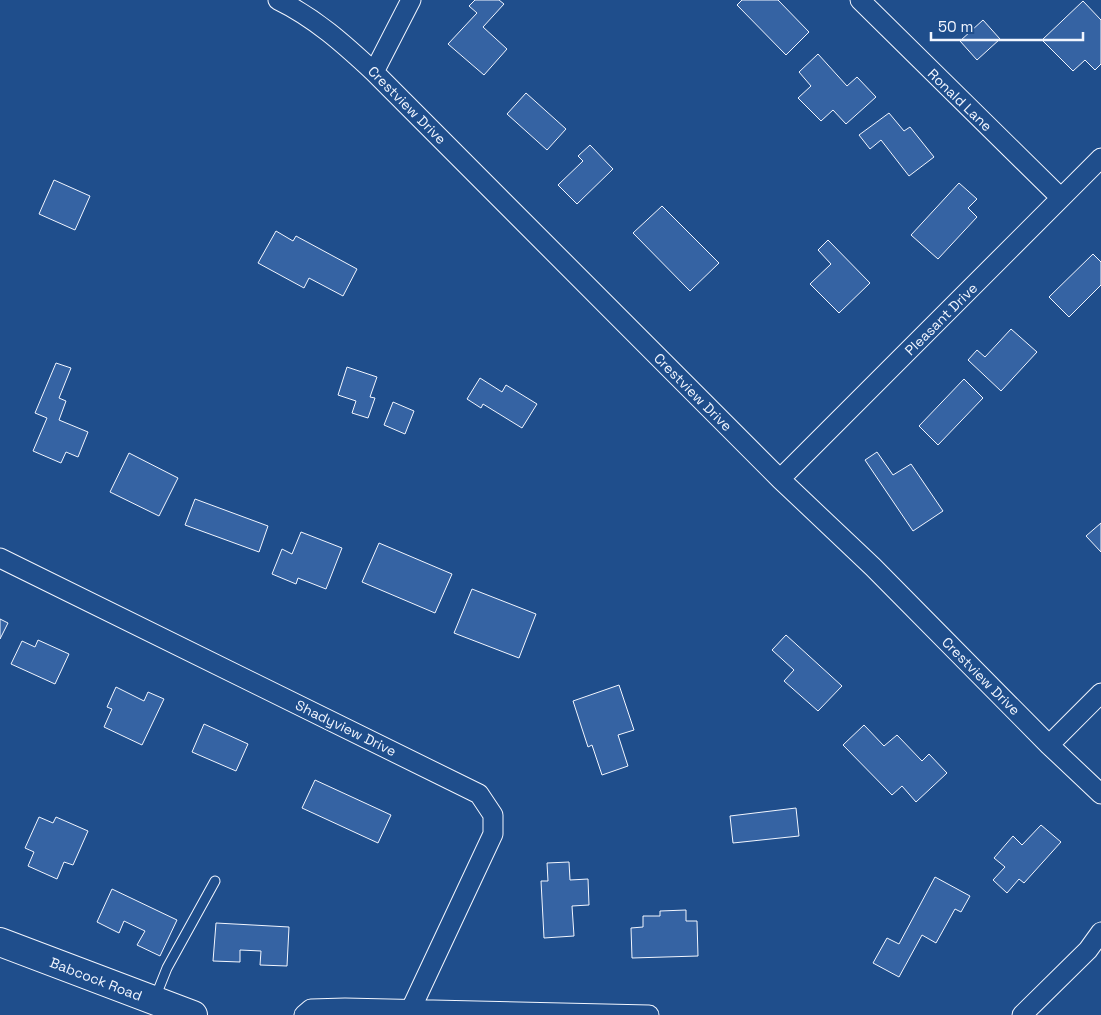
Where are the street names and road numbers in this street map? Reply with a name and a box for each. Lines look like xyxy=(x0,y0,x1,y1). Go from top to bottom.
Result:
street label: Crestview Drive xyxy=(364,62,450,148)
street label: Ronald Lane xyxy=(924,65,996,135)
street label: Pleasant Drive xyxy=(901,279,981,359)
street label: Crestview Drive xyxy=(650,349,736,435)
street label: Crestview Drive xyxy=(938,633,1024,719)
street label: Shadyview Drive xyxy=(293,696,399,760)
street label: Babcock Road xyxy=(47,953,145,1005)

